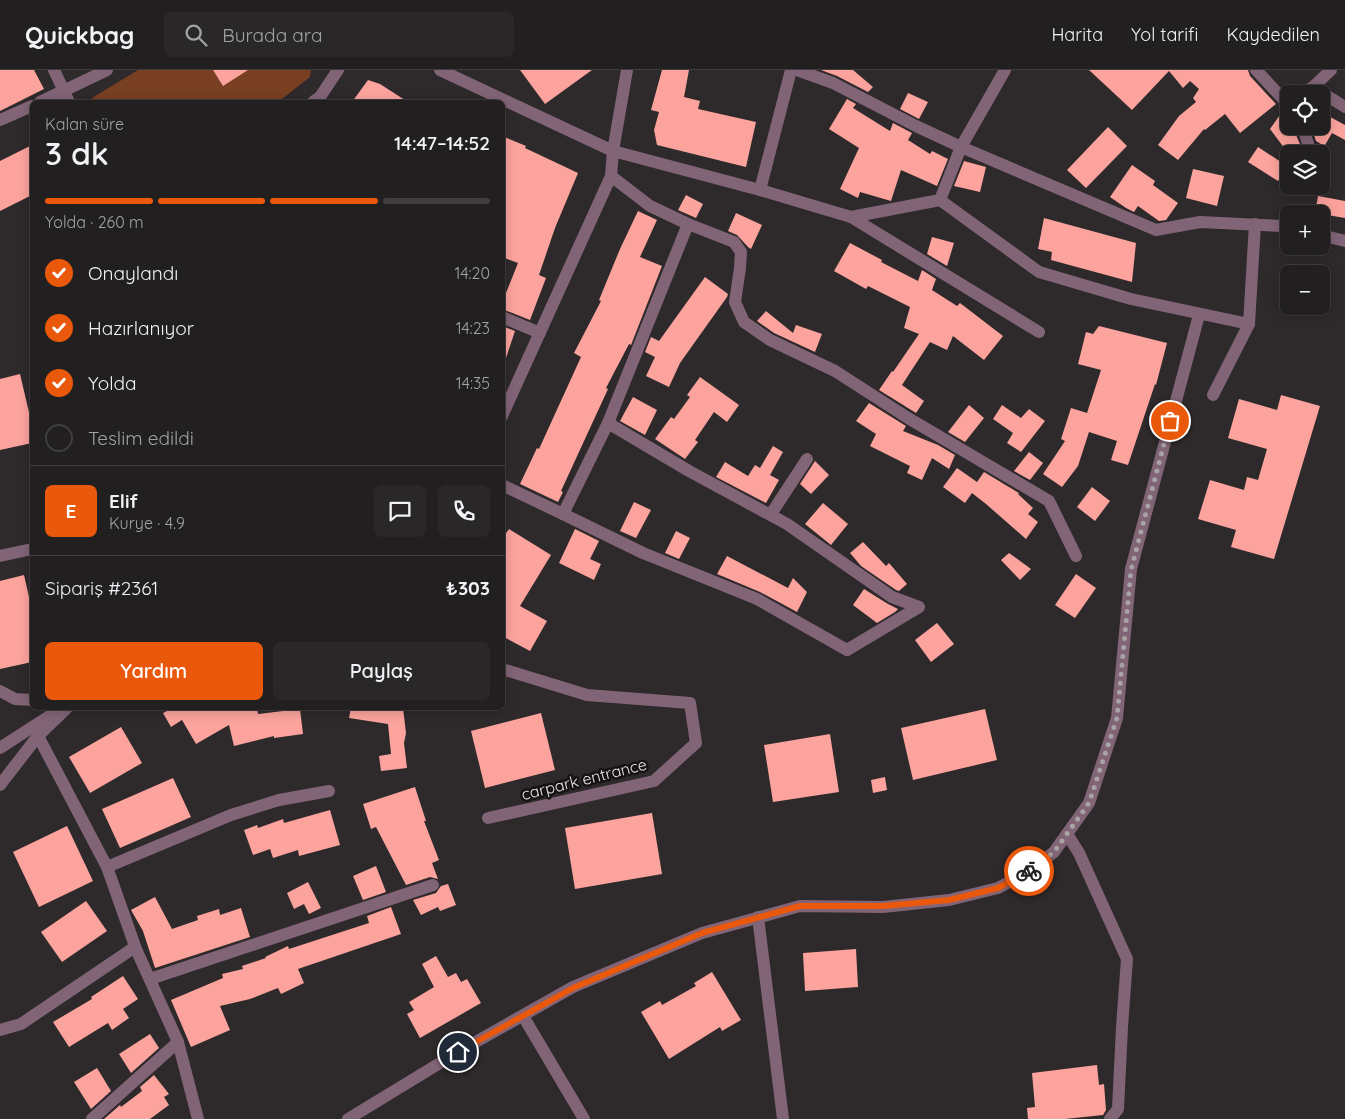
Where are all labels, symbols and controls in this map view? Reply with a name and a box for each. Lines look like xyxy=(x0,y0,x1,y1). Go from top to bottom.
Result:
search box xyxy=(164,12,514,57)
text: Quickbag xyxy=(25,20,134,50)
icon: search xyxy=(182,21,210,49)
text: Burada ara xyxy=(222,23,322,47)
text: Harita xyxy=(1051,23,1103,46)
text: Yol tarifi xyxy=(1131,23,1198,46)
text: Kaydedilen xyxy=(1226,23,1320,46)
map controls xyxy=(1280,85,1330,315)
button: locate xyxy=(1280,85,1330,135)
text: Kalan süre xyxy=(45,114,124,134)
text: 14:47–14:52 xyxy=(394,131,490,155)
text: 3 dk xyxy=(45,133,109,173)
button: layers xyxy=(1280,145,1330,195)
button: + xyxy=(1280,205,1330,255)
text: Yolda · 260 m xyxy=(45,212,144,232)
icon: check xyxy=(45,259,73,287)
text: Onaylandı xyxy=(88,261,178,285)
text: 14:20 xyxy=(455,263,490,283)
button: − xyxy=(1280,265,1330,315)
icon: check xyxy=(45,314,73,342)
text: Hazırlanıyor xyxy=(88,316,194,340)
text: 14:23 xyxy=(456,318,490,338)
icon: check xyxy=(45,369,73,397)
text: Yolda xyxy=(88,371,137,395)
text: 14:35 xyxy=(456,373,490,393)
pin xyxy=(1149,400,1191,442)
icon: bag xyxy=(1156,407,1184,435)
text: Teslim edildi xyxy=(88,426,194,450)
button: chat xyxy=(374,485,426,537)
button: phone xyxy=(438,485,490,537)
text: Elif xyxy=(109,489,138,513)
text: E xyxy=(66,499,76,523)
text: Kurye · 4.9 xyxy=(109,513,185,533)
text: Sipariş #2361 xyxy=(45,576,158,600)
text: ₺303 xyxy=(446,576,490,600)
button: Yardım xyxy=(45,642,263,700)
button: Paylaş xyxy=(273,642,490,700)
street label: carpark entrance xyxy=(519,754,649,804)
courier xyxy=(1004,846,1054,896)
icon: bike xyxy=(1015,857,1043,885)
pin xyxy=(437,1031,479,1073)
icon: home xyxy=(444,1038,472,1066)

